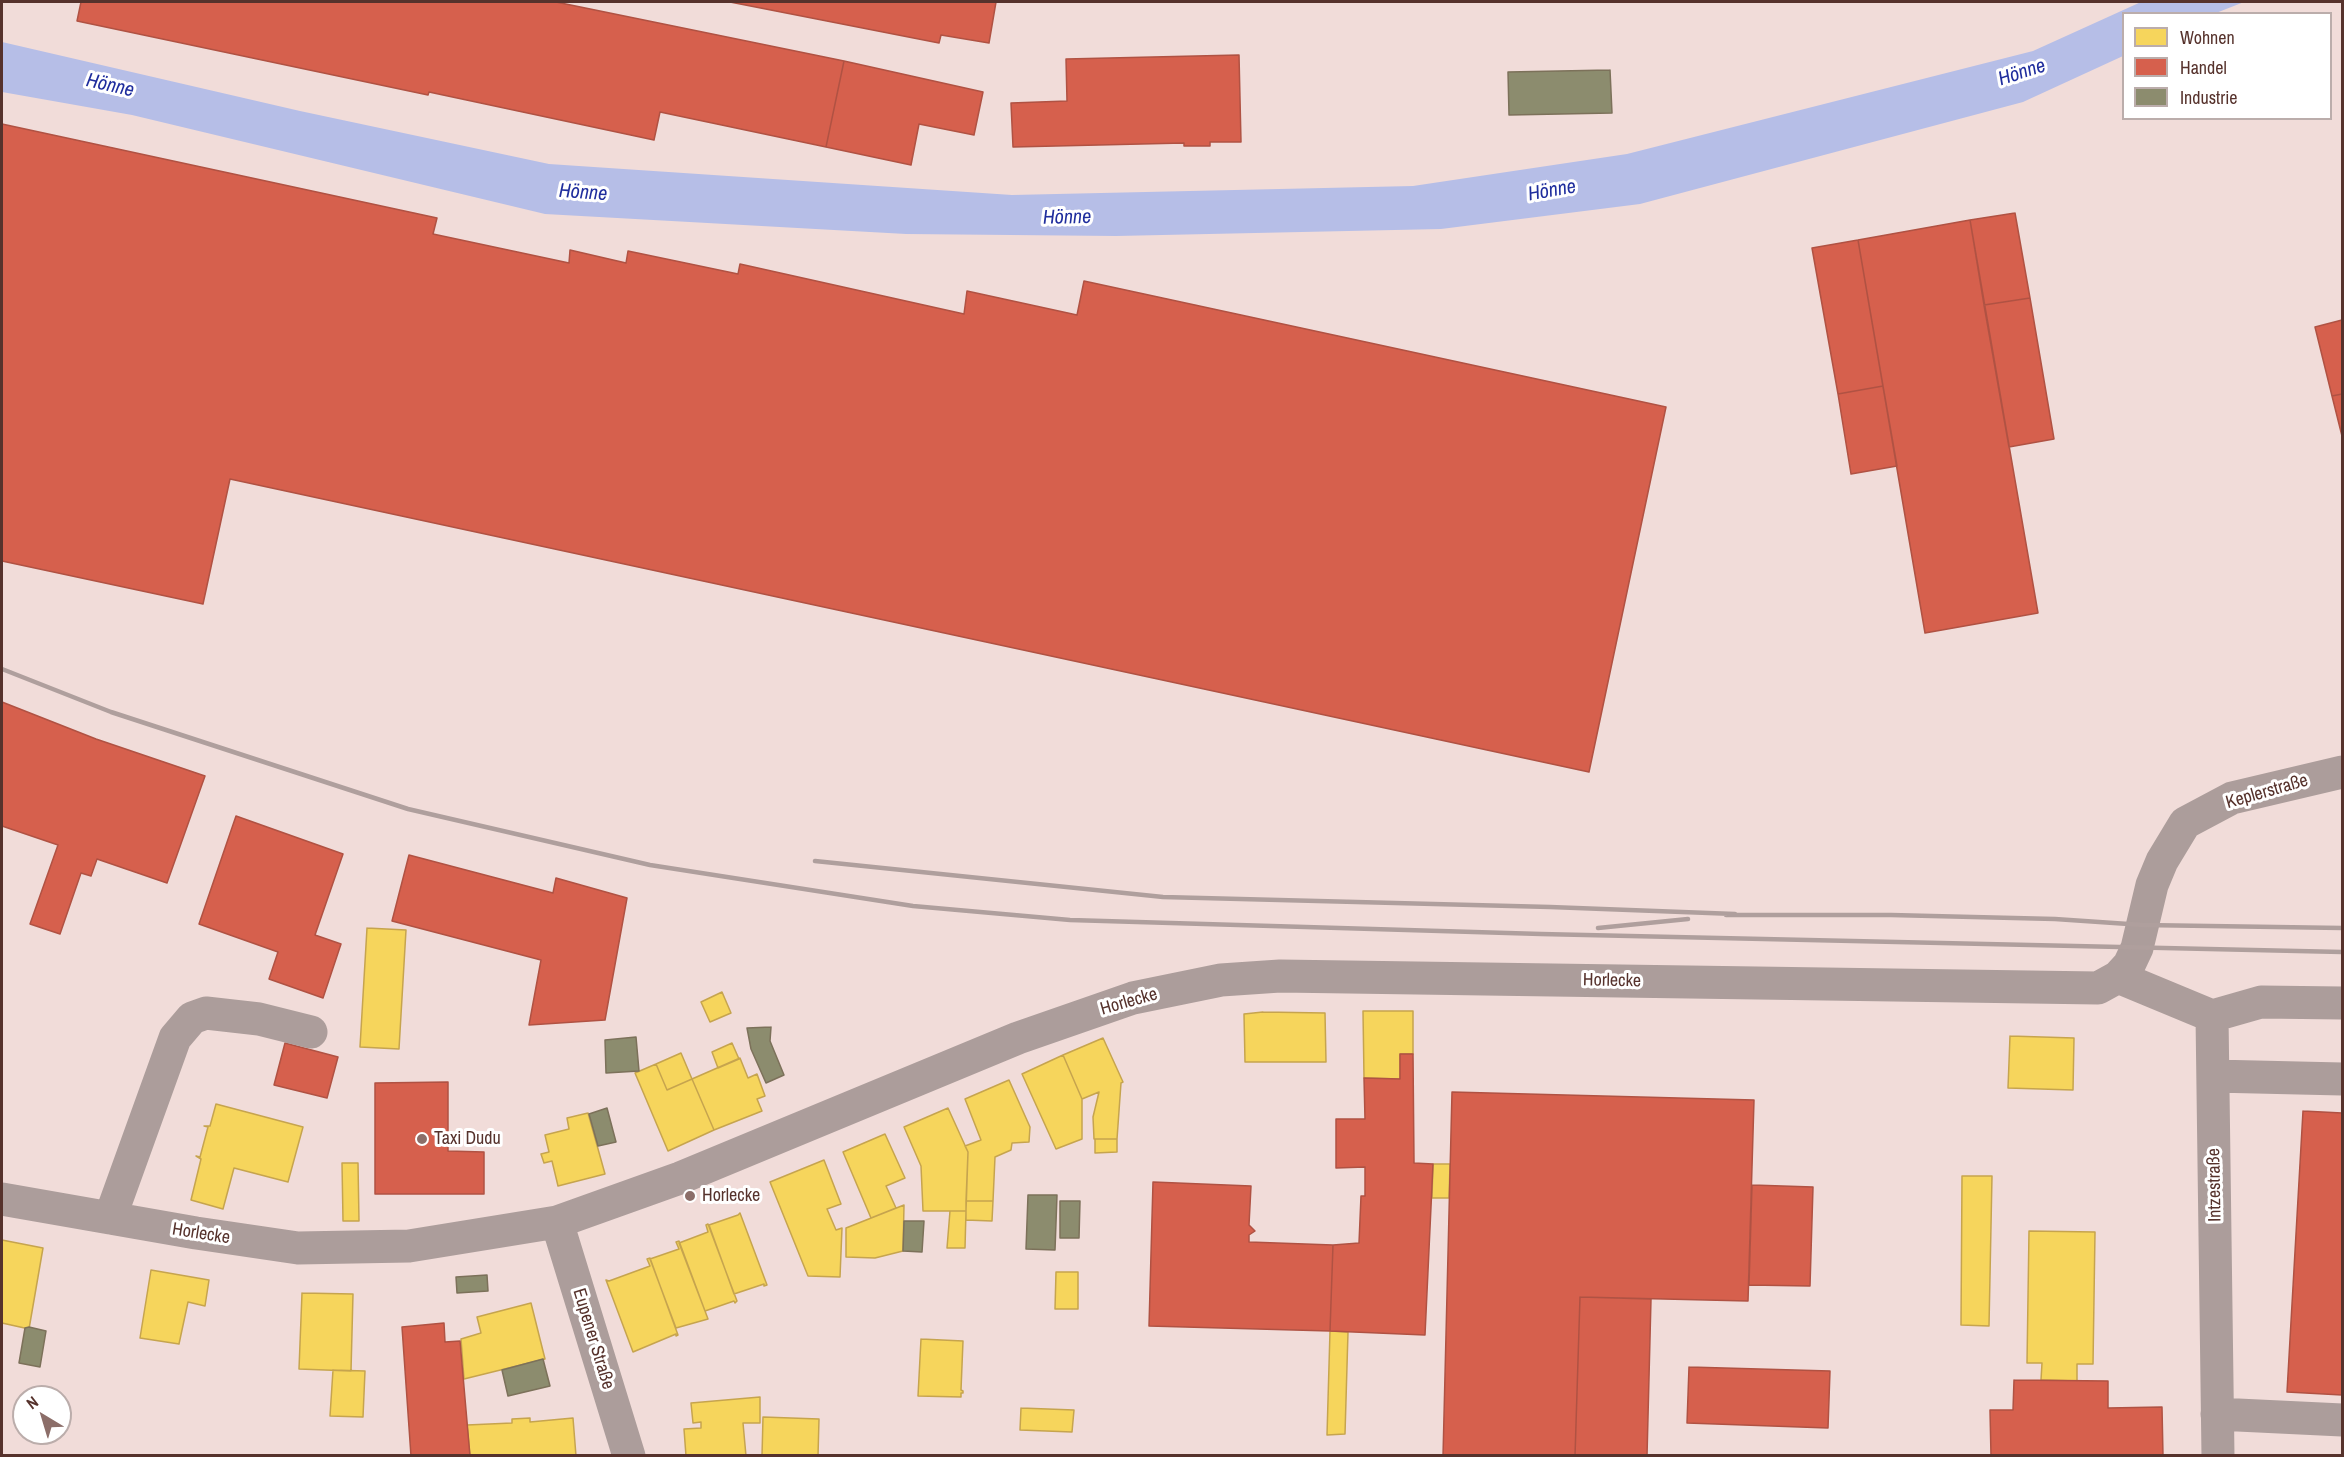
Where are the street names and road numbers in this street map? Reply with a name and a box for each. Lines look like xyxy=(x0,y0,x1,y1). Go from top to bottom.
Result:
street label: Keplerstraße xyxy=(2223,770,2311,814)
street label: Horlecke xyxy=(1583,970,1641,992)
street label: Horlecke xyxy=(1098,984,1160,1020)
street label: Intzestraße xyxy=(2204,1148,2226,1222)
street label: Horlecke xyxy=(171,1219,231,1249)
street label: Eupener Straße xyxy=(567,1286,619,1392)

